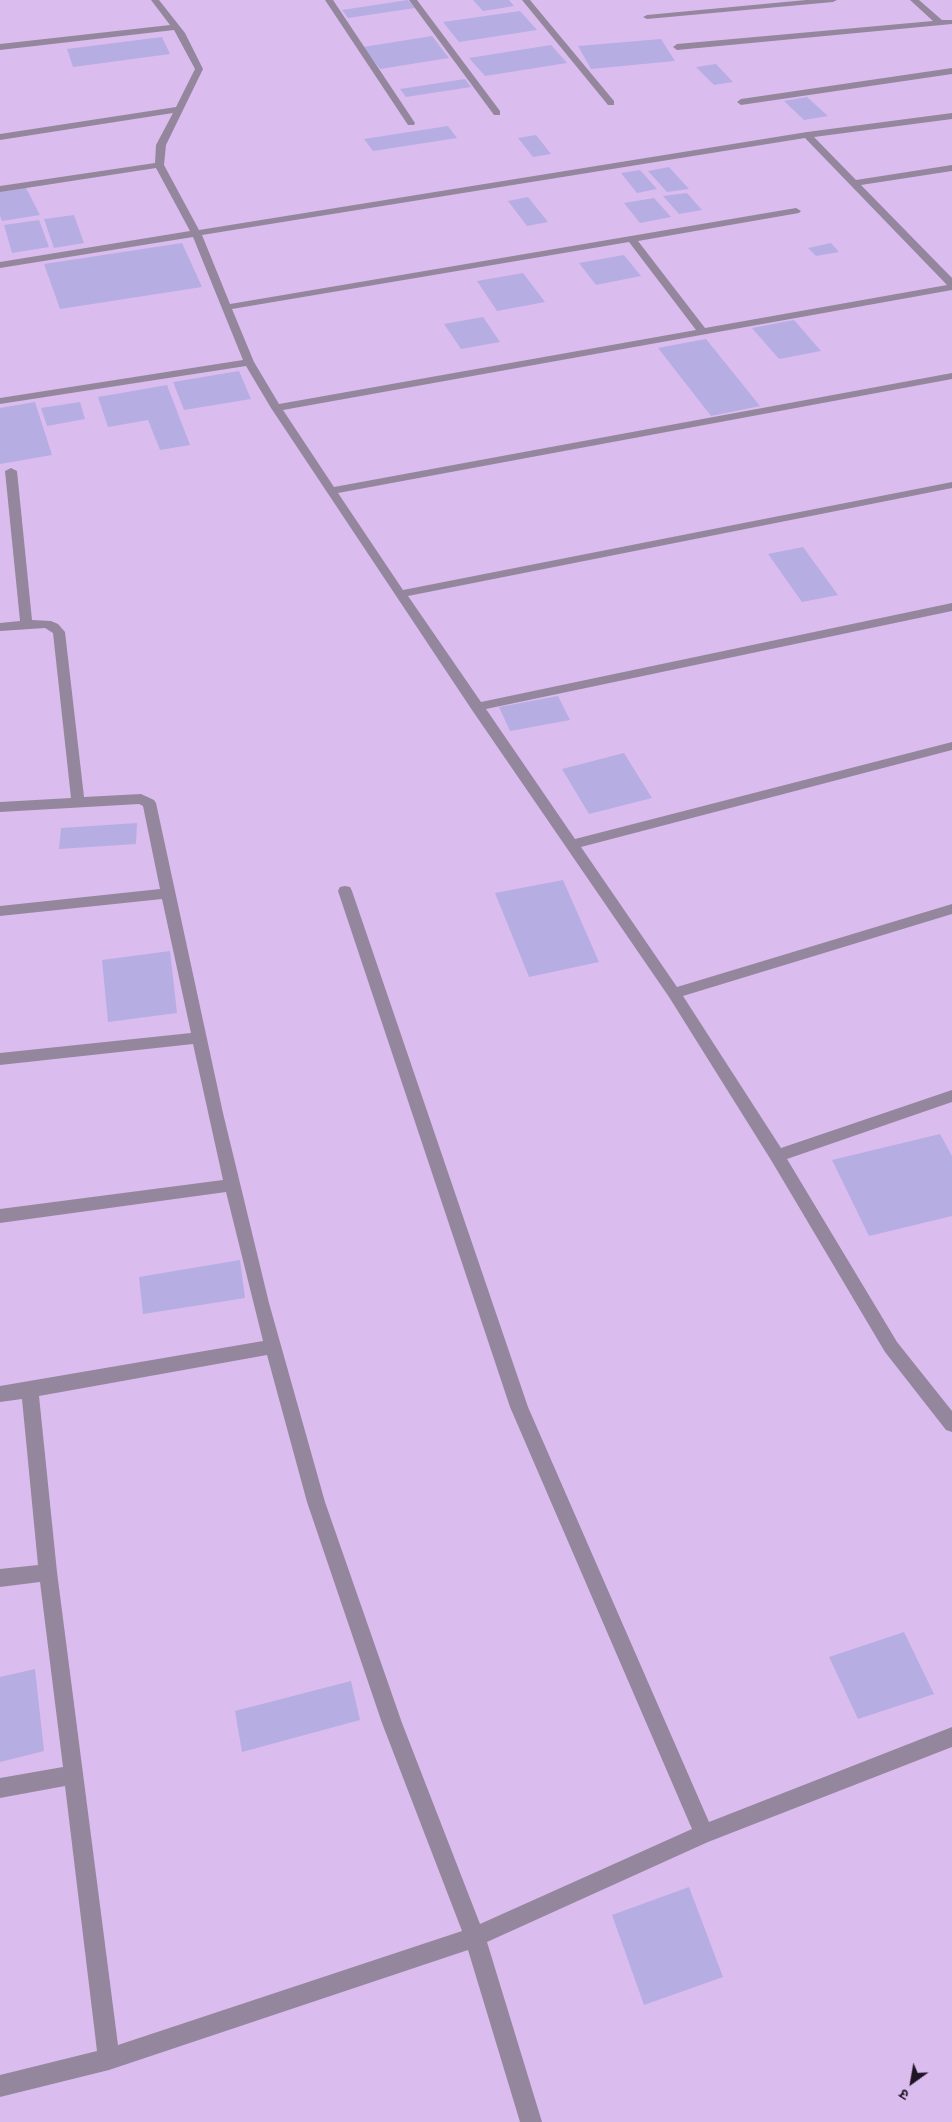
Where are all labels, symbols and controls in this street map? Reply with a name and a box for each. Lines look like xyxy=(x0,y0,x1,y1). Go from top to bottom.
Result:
north arrow xyxy=(887,2057,937,2107)
text: उ xyxy=(895,2084,913,2105)

